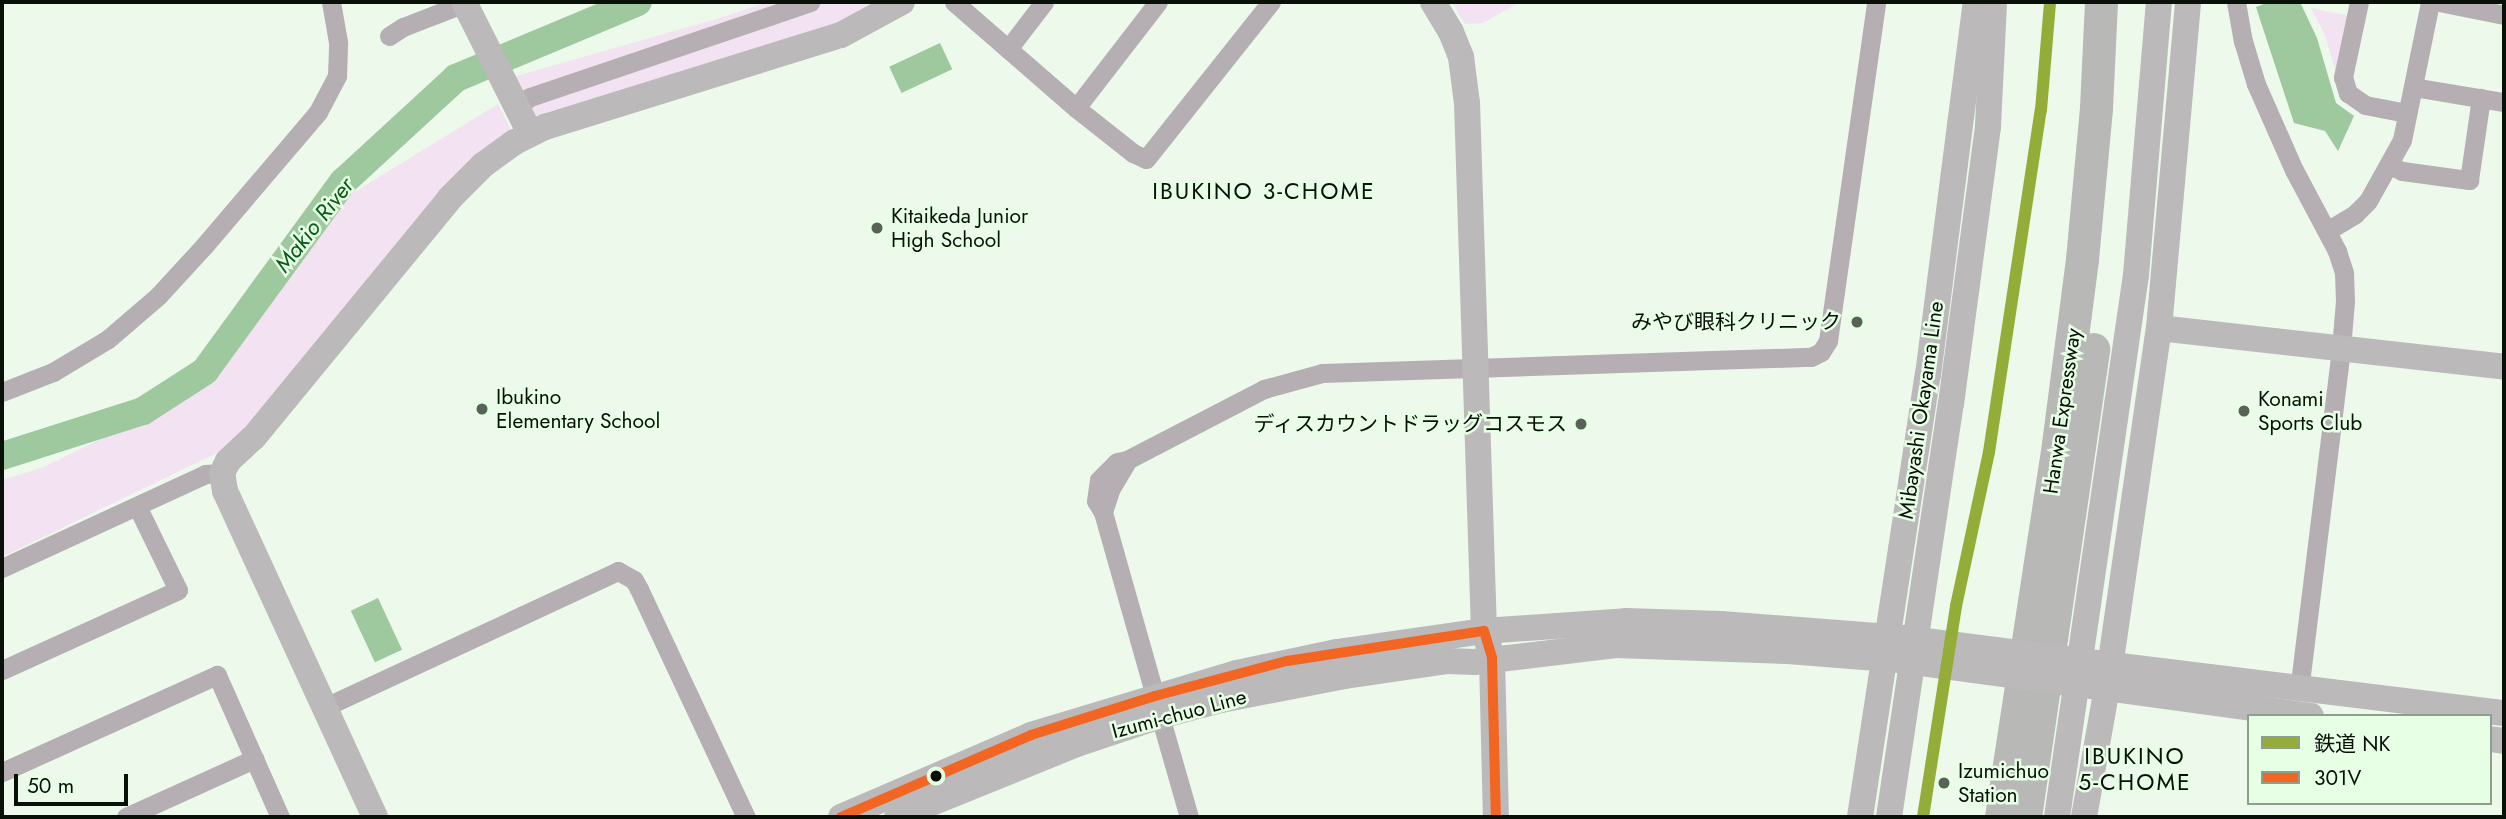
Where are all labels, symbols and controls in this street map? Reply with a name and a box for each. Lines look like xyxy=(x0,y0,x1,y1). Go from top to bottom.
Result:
water label: Makio River xyxy=(269,172,359,278)
district label: IBUKINO 3-CHOME xyxy=(1154,177,1374,205)
place label: Kitaikeda Junior High School xyxy=(891,203,1028,253)
marker: Kitaikeda Junior High School xyxy=(869,220,885,236)
street label: Mibayashi Okayama Line xyxy=(1893,299,1949,521)
place label: みやび眼科クリニック xyxy=(1631,309,1841,335)
marker: みやび眼科クリニック xyxy=(1847,312,1867,332)
street label: Hanwa Expressway xyxy=(2038,327,2086,495)
place label: Ibukino Elementary School xyxy=(496,384,660,434)
place label: Konami Sports Club xyxy=(2258,386,2362,436)
marker: Ibukino Elementary School xyxy=(474,401,490,417)
marker: Konami Sports Club xyxy=(2236,403,2252,419)
place label: ディスカウントドラッグコスモス xyxy=(1252,411,1567,437)
marker: ディスカウントドラッグコスモス xyxy=(1573,416,1589,432)
street label: Izumi-chuo Line xyxy=(1109,684,1249,744)
legend xyxy=(2247,714,2492,805)
text: 鉄道 NK xyxy=(2314,729,2390,759)
district label: IBUKINO 5-CHOME xyxy=(2079,742,2191,796)
place label: Izumichuo Station xyxy=(1958,758,2049,808)
scale bar xyxy=(18,760,131,804)
text: 301V xyxy=(2314,763,2361,793)
unlabelled marker xyxy=(929,769,943,783)
text: 50 m xyxy=(27,771,74,801)
marker: Izumichuo Station xyxy=(1936,775,1952,791)

